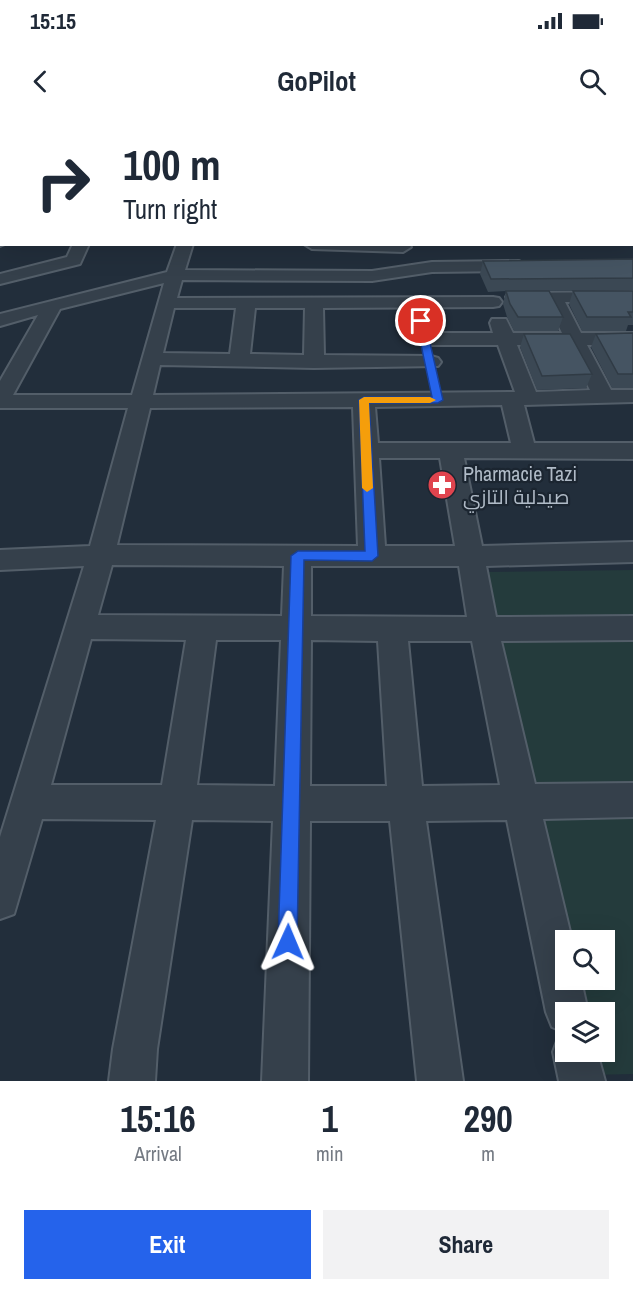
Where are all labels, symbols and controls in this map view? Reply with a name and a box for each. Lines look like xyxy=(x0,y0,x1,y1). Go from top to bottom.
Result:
text: 15:15 xyxy=(30,6,76,36)
text: GoPilot xyxy=(277,63,356,99)
icon: back xyxy=(24,65,57,98)
icon: search xyxy=(576,65,609,98)
text: 100 m xyxy=(123,137,221,193)
icon: right xyxy=(24,144,102,222)
text: Turn right xyxy=(123,191,217,227)
pin xyxy=(395,295,446,346)
icon: arrive xyxy=(404,304,437,337)
place label: Pharmacie Tazi صيدلية التازي xyxy=(463,460,577,513)
pharmacy icon: Pharmacie Tazi صيدلية التازي xyxy=(426,469,458,501)
position arrow xyxy=(256,910,320,974)
map controls xyxy=(555,930,615,1062)
button: search xyxy=(555,930,615,990)
button: layers xyxy=(555,1002,615,1062)
text: 15:16 xyxy=(120,1095,196,1143)
text: 1 xyxy=(321,1095,338,1143)
text: 290 xyxy=(464,1095,513,1143)
text: Arrival xyxy=(134,1140,182,1167)
text: min xyxy=(316,1140,343,1167)
text: m xyxy=(481,1140,495,1167)
button: Exit xyxy=(24,1210,311,1279)
button: Share xyxy=(323,1210,609,1279)

